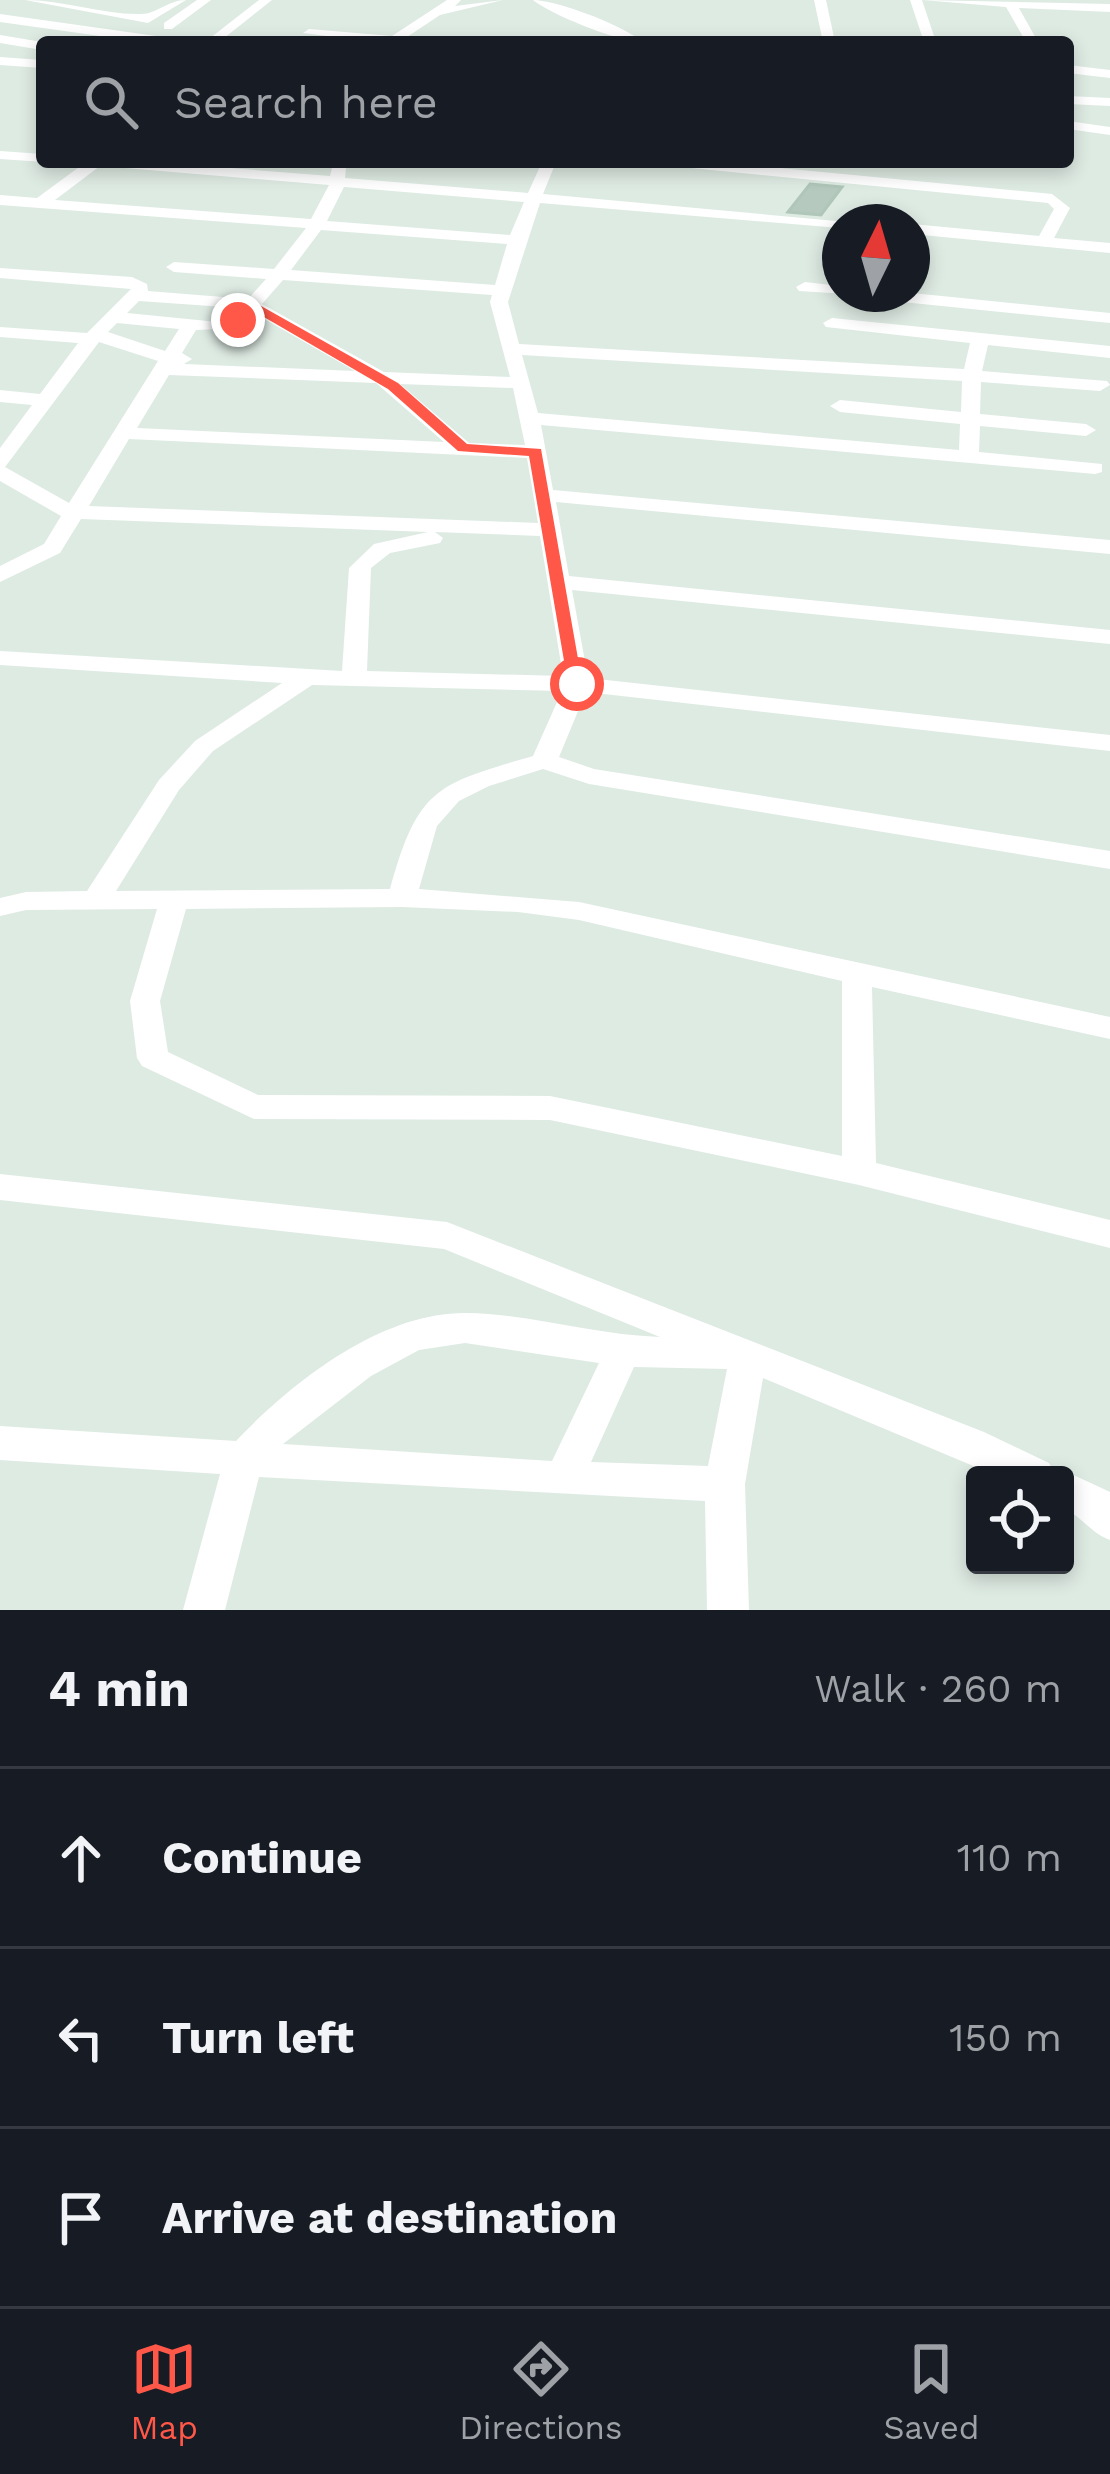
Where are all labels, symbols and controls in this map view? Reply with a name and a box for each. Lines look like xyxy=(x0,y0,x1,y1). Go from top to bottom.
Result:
search box xyxy=(36,36,1074,168)
icon: search xyxy=(78,69,144,135)
text: Search here xyxy=(174,76,438,129)
north arrow xyxy=(822,204,930,312)
route end xyxy=(211,293,265,347)
route start xyxy=(550,657,604,711)
map controls xyxy=(966,1466,1074,1574)
button: locate xyxy=(966,1466,1074,1574)
text: 4 min xyxy=(48,1659,190,1718)
text: Walk · 260 m xyxy=(814,1666,1062,1711)
icon: ahead xyxy=(48,1825,114,1891)
text: Continue xyxy=(162,1831,362,1884)
text: 110 m xyxy=(957,1835,1062,1880)
icon: left xyxy=(48,2005,114,2071)
text: Turn left xyxy=(162,2011,354,2064)
text: 150 m xyxy=(949,2015,1062,2060)
icon: arrive xyxy=(48,2185,114,2251)
text: Arrive at destination xyxy=(162,2191,617,2244)
tab: Map xyxy=(131,2336,198,2447)
tab: Directions xyxy=(459,2336,622,2447)
tab: Saved xyxy=(884,2336,979,2447)

